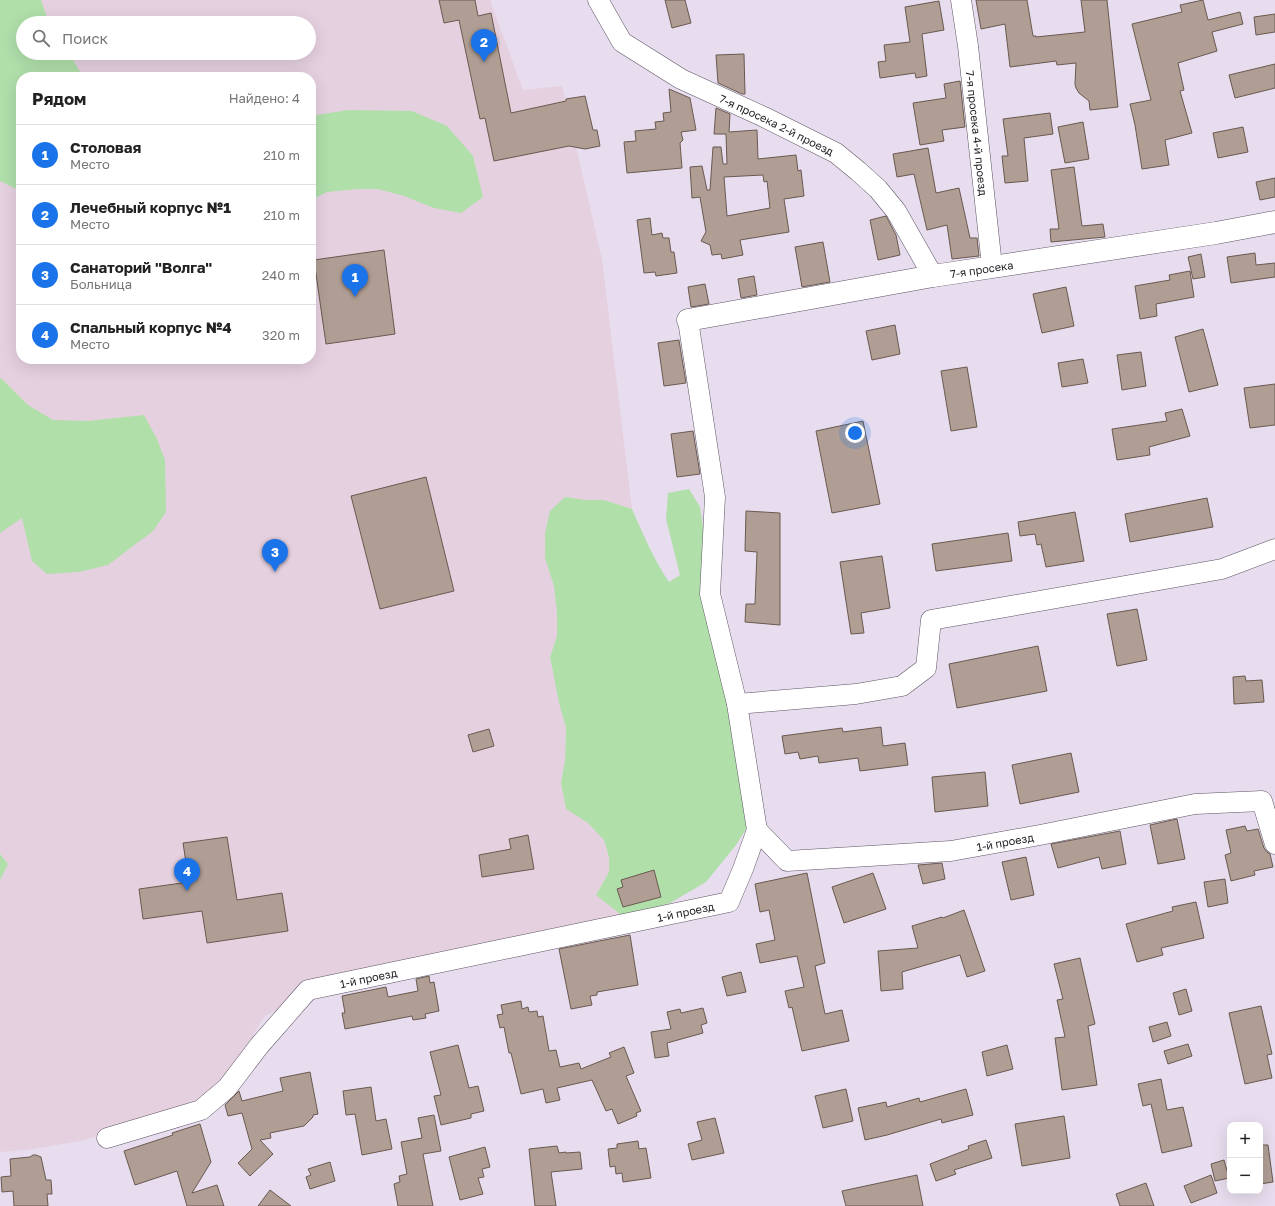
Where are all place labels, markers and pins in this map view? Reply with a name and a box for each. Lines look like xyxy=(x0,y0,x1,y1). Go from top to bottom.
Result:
pin: 2 xyxy=(471,29,497,62)
pin: 1 xyxy=(342,264,368,297)
pin: 3 xyxy=(262,539,288,572)
pin: 4 xyxy=(174,858,200,891)

